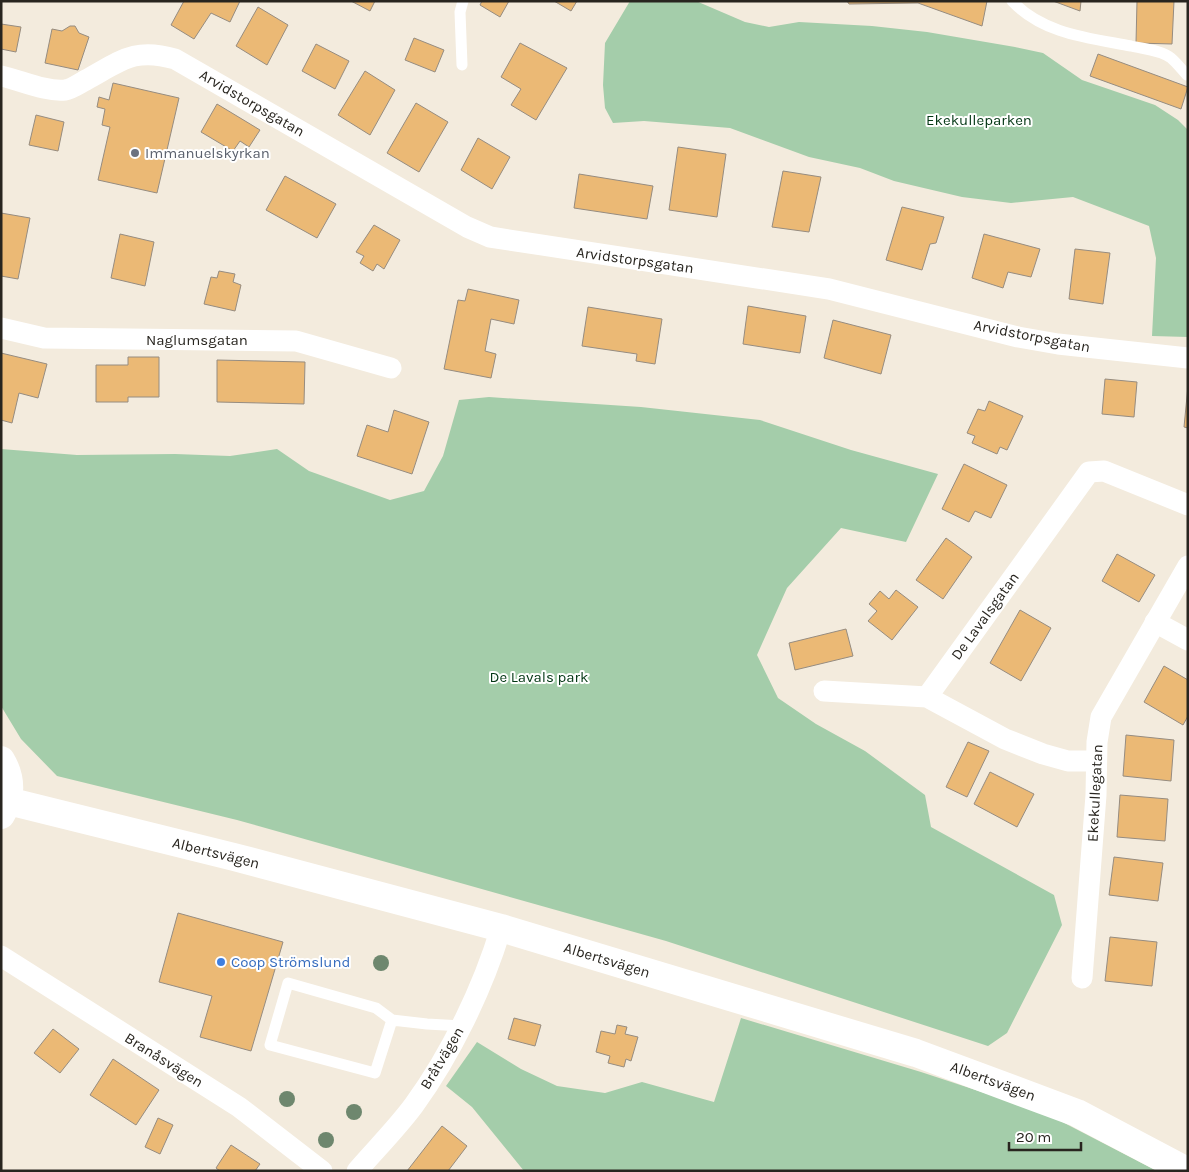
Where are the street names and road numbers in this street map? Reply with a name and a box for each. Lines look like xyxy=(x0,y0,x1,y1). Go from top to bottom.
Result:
street label: Arvidstorpsgatan xyxy=(196,66,308,140)
street label: Arvidstorpsgatan xyxy=(575,243,695,277)
street label: Arvidstorpsgatan xyxy=(972,316,1092,356)
street label: Naglumsgatan xyxy=(146,331,248,349)
street label: De Lavalsgatan xyxy=(947,569,1023,663)
street label: Ekekullegatan xyxy=(1083,744,1107,842)
street label: Albertsvägen xyxy=(170,833,262,873)
street label: Albertsvägen xyxy=(562,938,652,982)
street label: Bråtvägen xyxy=(416,1024,468,1092)
street label: Branåsvägen xyxy=(121,1029,207,1091)
street label: Albertsvägen xyxy=(948,1057,1038,1105)

